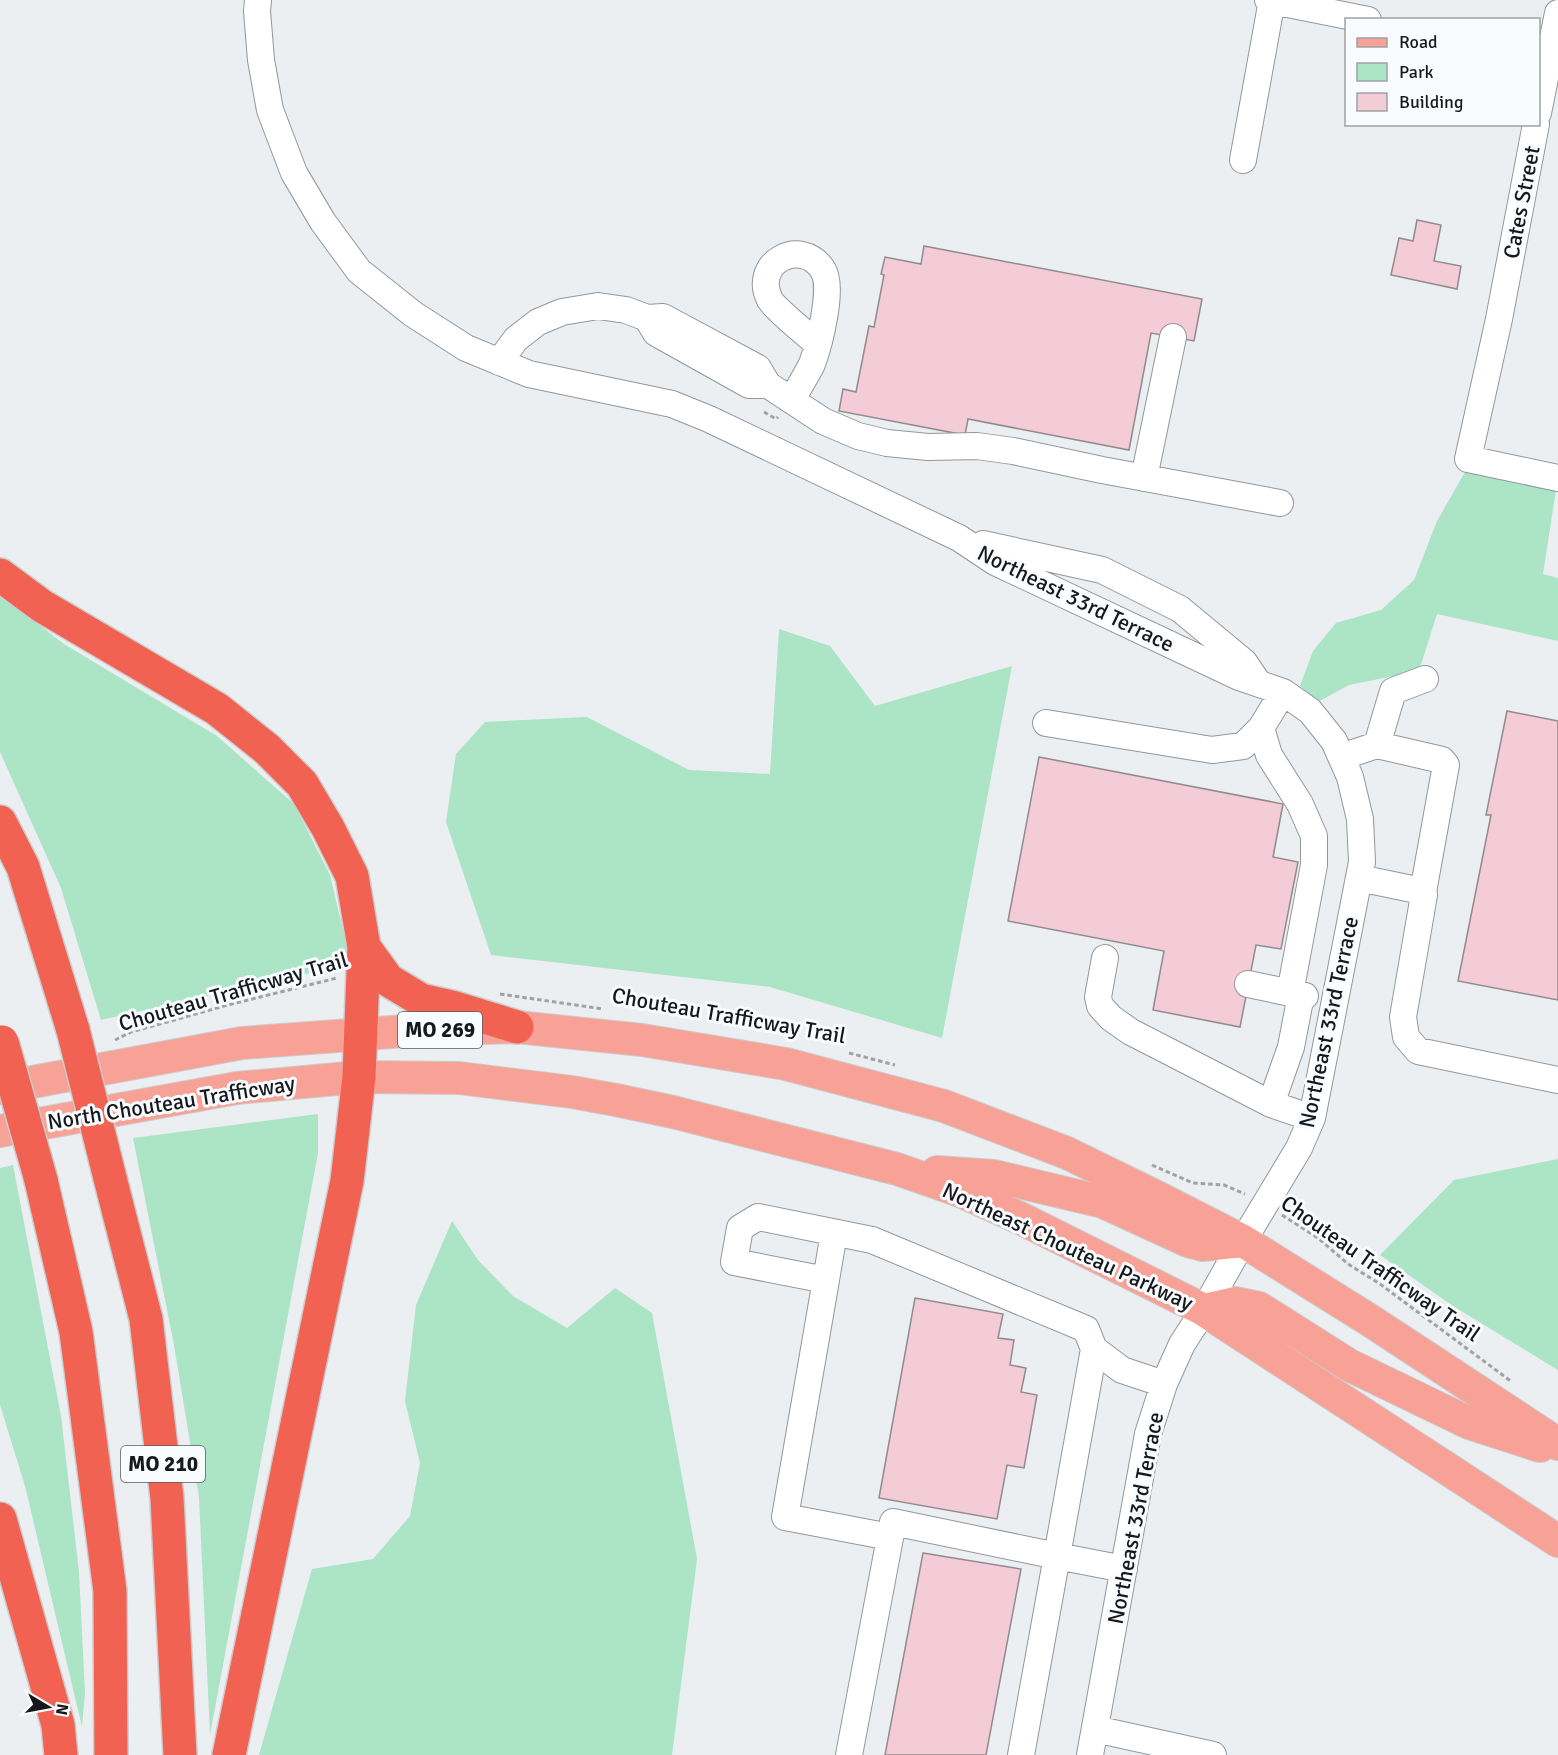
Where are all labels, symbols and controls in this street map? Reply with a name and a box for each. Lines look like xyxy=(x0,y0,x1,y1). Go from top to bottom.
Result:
legend xyxy=(1345,18,1540,126)
text: Road xyxy=(1399,31,1438,53)
text: Park xyxy=(1399,61,1434,83)
text: Building xyxy=(1399,91,1463,113)
street label: Cates Street xyxy=(1497,143,1546,261)
street label: Northeast 33rd Terrace xyxy=(973,539,1179,658)
street label: Northeast 33rd Terrace xyxy=(1293,914,1364,1130)
street label: Chouteau Trafficway Trail xyxy=(116,946,351,1037)
street label: Chouteau Trafficway Trail xyxy=(610,982,848,1049)
road number: MO 269 xyxy=(398,1012,482,1048)
street label: North Chouteau Trafficway xyxy=(45,1069,297,1135)
street label: Northeast Chouteau Parkway xyxy=(938,1176,1198,1317)
street label: Chouteau Trafficway Trail xyxy=(1276,1189,1486,1347)
street label: Northeast 33rd Terrace xyxy=(1102,1410,1169,1626)
road number: MO 210 xyxy=(121,1446,205,1482)
north arrow xyxy=(18,1677,78,1737)
text: N xyxy=(51,1702,73,1717)

